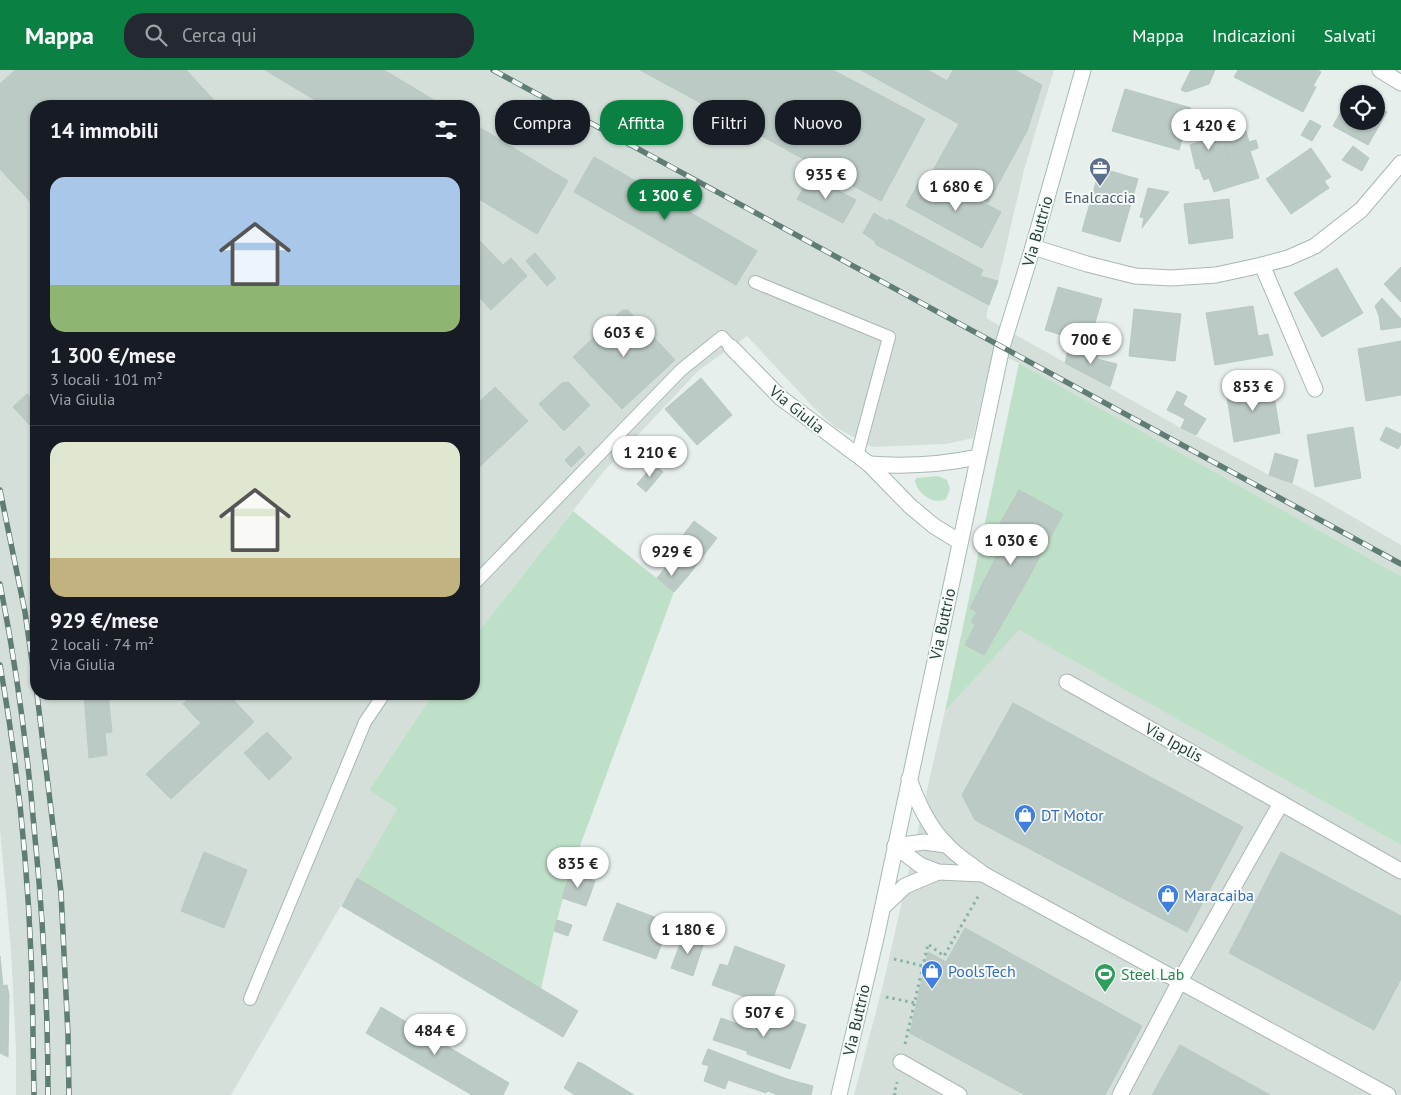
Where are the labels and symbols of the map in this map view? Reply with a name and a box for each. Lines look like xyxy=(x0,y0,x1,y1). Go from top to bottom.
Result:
pin: 1 420 € xyxy=(1163,108,1255,151)
office icon: Enalcaccia xyxy=(1088,156,1112,187)
pin: 935 € xyxy=(791,158,861,200)
pin: 1 680 € xyxy=(910,170,1002,212)
pin: 1 300 € xyxy=(619,178,711,221)
place label: Enalcaccia xyxy=(1064,187,1136,207)
street label: Via Buttrio xyxy=(1017,193,1057,270)
pin: 603 € xyxy=(589,316,659,358)
pin: 700 € xyxy=(1056,322,1126,365)
pin: 853 € xyxy=(1218,370,1288,412)
street label: Via Giulia xyxy=(765,380,829,437)
pin: 1 210 € xyxy=(604,436,696,478)
pin: 1 030 € xyxy=(965,524,1057,566)
pin: 929 € xyxy=(637,534,707,577)
street label: Via Buttrio xyxy=(924,586,959,663)
street label: Via Ipplis xyxy=(1141,717,1207,766)
shop icon: DT Motor xyxy=(1013,803,1037,834)
place label: DT Motor xyxy=(1041,805,1104,825)
pin: 835 € xyxy=(543,846,613,889)
shop icon: Maracaiba xyxy=(1156,883,1180,914)
place label: Maracaiba xyxy=(1184,885,1254,905)
pin: 1 180 € xyxy=(642,912,734,955)
shop icon: PoolsTech xyxy=(920,959,944,990)
place label: PoolsTech xyxy=(948,961,1016,981)
sports icon: Steel Lab xyxy=(1093,962,1117,993)
place label: Steel Lab xyxy=(1121,964,1184,984)
street label: Via Buttrio xyxy=(838,982,874,1059)
pin: 507 € xyxy=(729,996,799,1038)
pin: 484 € xyxy=(400,1014,470,1056)

